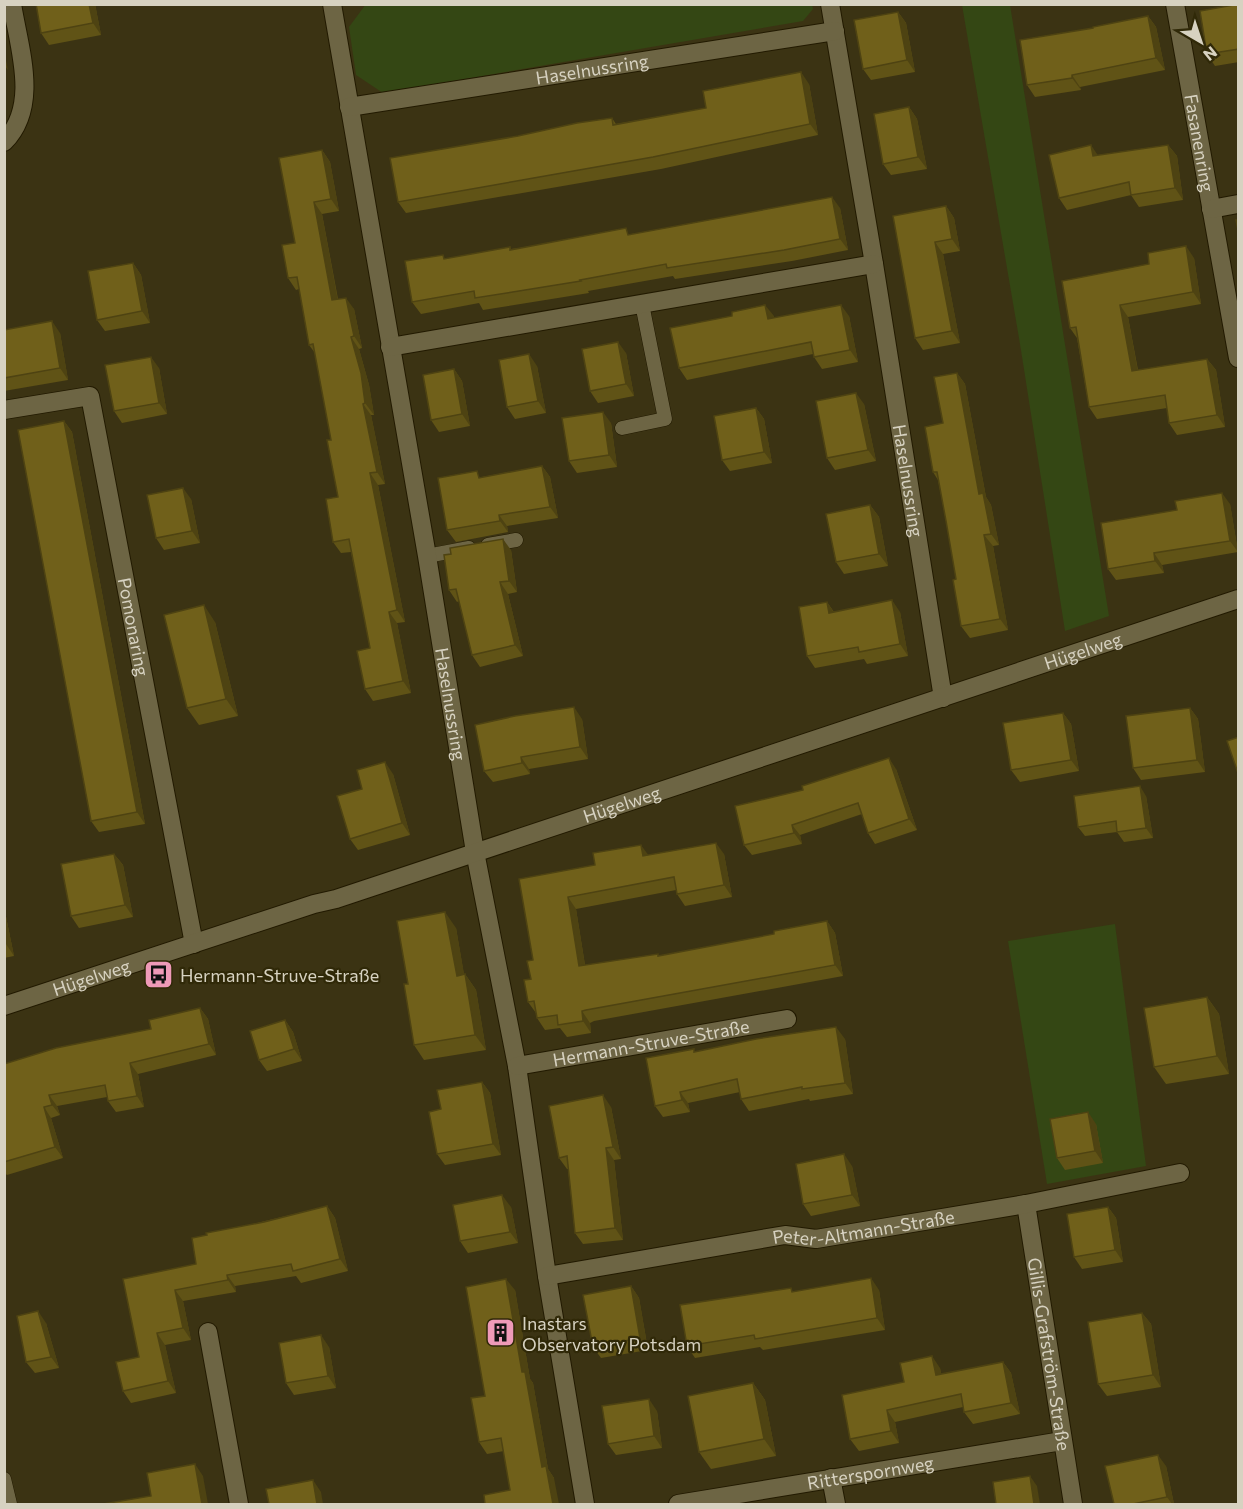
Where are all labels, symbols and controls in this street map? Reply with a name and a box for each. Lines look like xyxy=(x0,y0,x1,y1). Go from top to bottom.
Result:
north arrow xyxy=(1171,12,1231,72)
text: N xyxy=(1200,43,1221,65)
street label: Haselnussring xyxy=(534,49,650,89)
street label: Fasanenring xyxy=(1180,92,1219,194)
street label: Haselnussring xyxy=(889,423,928,539)
street label: Pomonaring xyxy=(114,576,154,678)
street label: Hügelweg xyxy=(1041,627,1125,674)
street label: Haselnussring xyxy=(431,646,471,762)
street label: Hügelweg xyxy=(580,781,664,827)
street label: Hügelweg xyxy=(50,954,133,1000)
bus stop icon: Hermann-Struve-Straße xyxy=(143,959,175,991)
place label: Hermann-Struve-Straße xyxy=(180,964,379,986)
street label: Hermann-Struve-Straße xyxy=(551,1015,751,1071)
street label: Peter-Altmann-Straße xyxy=(771,1205,956,1250)
street label: Gillis-Grafström-Straße xyxy=(1024,1256,1075,1452)
place label: Inastars Observatory Potsdam xyxy=(522,1312,701,1355)
building icon: Inastars Observatory Potsdam xyxy=(485,1317,517,1349)
street label: Ritterspornweg xyxy=(805,1451,936,1494)

